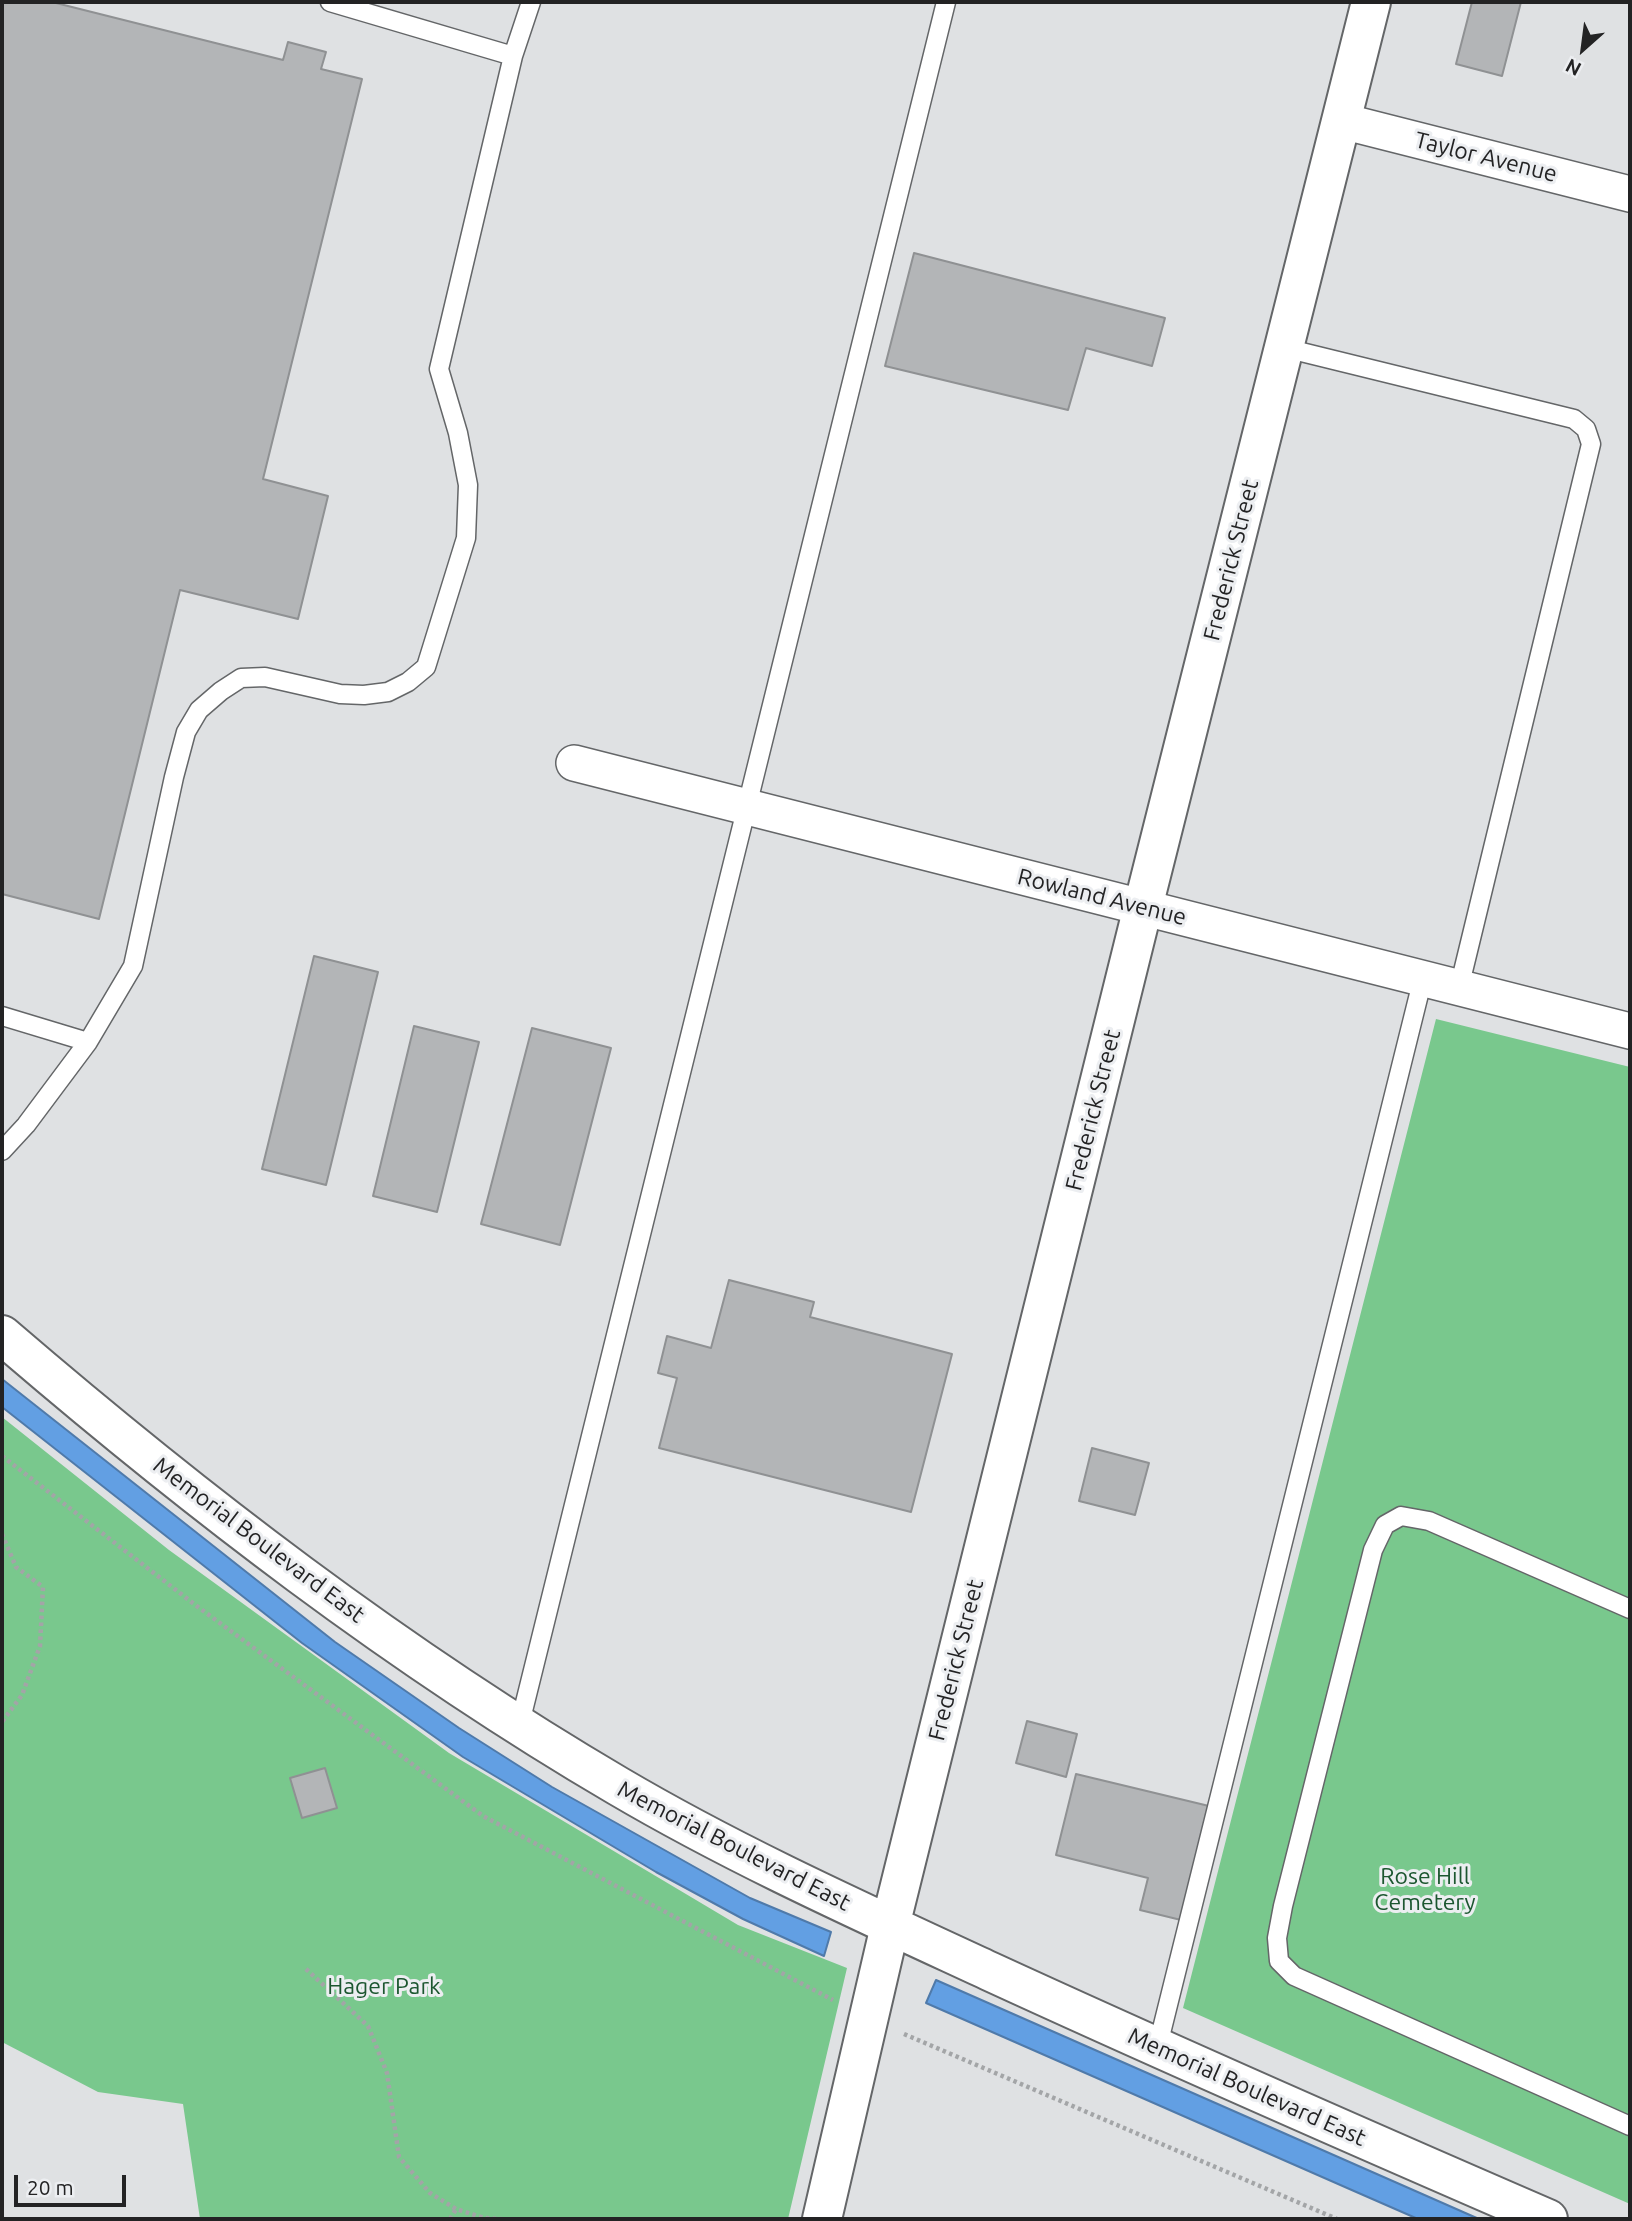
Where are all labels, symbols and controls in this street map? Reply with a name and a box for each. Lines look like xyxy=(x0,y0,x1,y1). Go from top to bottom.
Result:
north arrow xyxy=(1548,14,1618,84)
text: N xyxy=(1562,54,1585,81)
street label: Taylor Avenue xyxy=(1412,126,1560,188)
street label: Frederick Street xyxy=(1198,476,1264,644)
street label: Rowland Avenue xyxy=(1015,863,1189,931)
street label: Frederick Street xyxy=(1060,1026,1126,1194)
street label: Memorial Boulevard East xyxy=(148,1451,370,1629)
street label: Frederick Street xyxy=(923,1576,989,1744)
street label: Memorial Boulevard East xyxy=(613,1775,855,1917)
park label: Rose Hill Cemetery xyxy=(1374,1862,1476,1916)
park label: Hager Park xyxy=(327,1972,441,2000)
street label: Memorial Boulevard East xyxy=(1124,2022,1370,2152)
scale bar xyxy=(18,2162,130,2206)
text: 20 m xyxy=(27,2175,74,2199)

